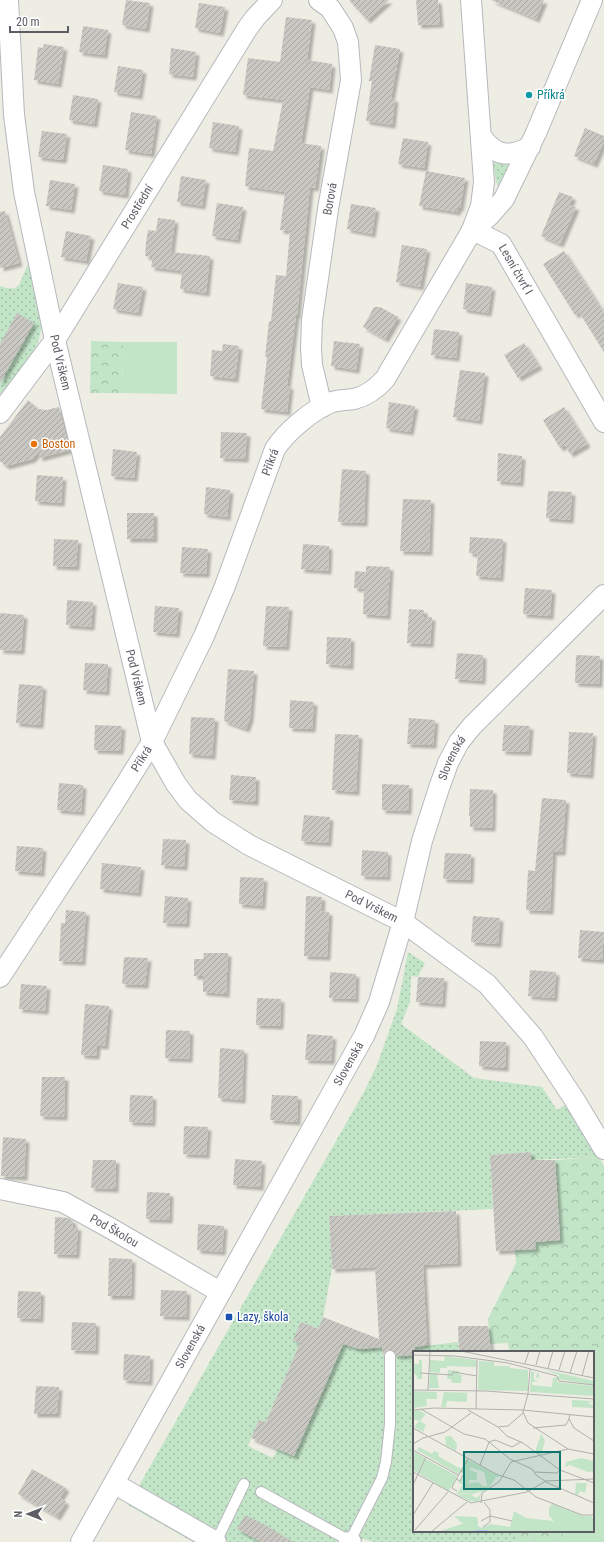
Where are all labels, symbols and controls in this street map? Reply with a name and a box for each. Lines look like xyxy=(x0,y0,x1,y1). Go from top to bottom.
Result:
scale bar xyxy=(10,8,68,34)
text: 20 m xyxy=(16,15,40,29)
place label: Příkrá xyxy=(537,88,565,102)
marker: Příkrá xyxy=(524,90,534,100)
street label: Prostřední xyxy=(118,181,157,231)
street label: Borová xyxy=(320,181,340,216)
street label: Lesní čtvrť I xyxy=(496,242,536,297)
street label: Pod Vrškem xyxy=(47,333,74,392)
place label: Boston xyxy=(42,437,76,451)
marker: Boston xyxy=(29,439,39,449)
street label: Příkrá xyxy=(259,447,282,478)
street label: Pod Vrškem xyxy=(123,648,150,707)
street label: Slovenská xyxy=(435,732,469,782)
street label: Příkrá xyxy=(128,743,155,774)
street label: Pod Vrškem xyxy=(343,887,400,925)
street label: Slovenská xyxy=(331,1039,366,1088)
street label: Pod Školou xyxy=(87,1211,141,1250)
place label: Lazy, škola xyxy=(237,1310,289,1324)
marker: Lazy, škola xyxy=(224,1312,234,1322)
street label: Slovenská xyxy=(172,1322,208,1371)
inset map xyxy=(413,1351,594,1532)
north arrow xyxy=(8,1494,48,1534)
text: N xyxy=(12,1510,25,1517)

